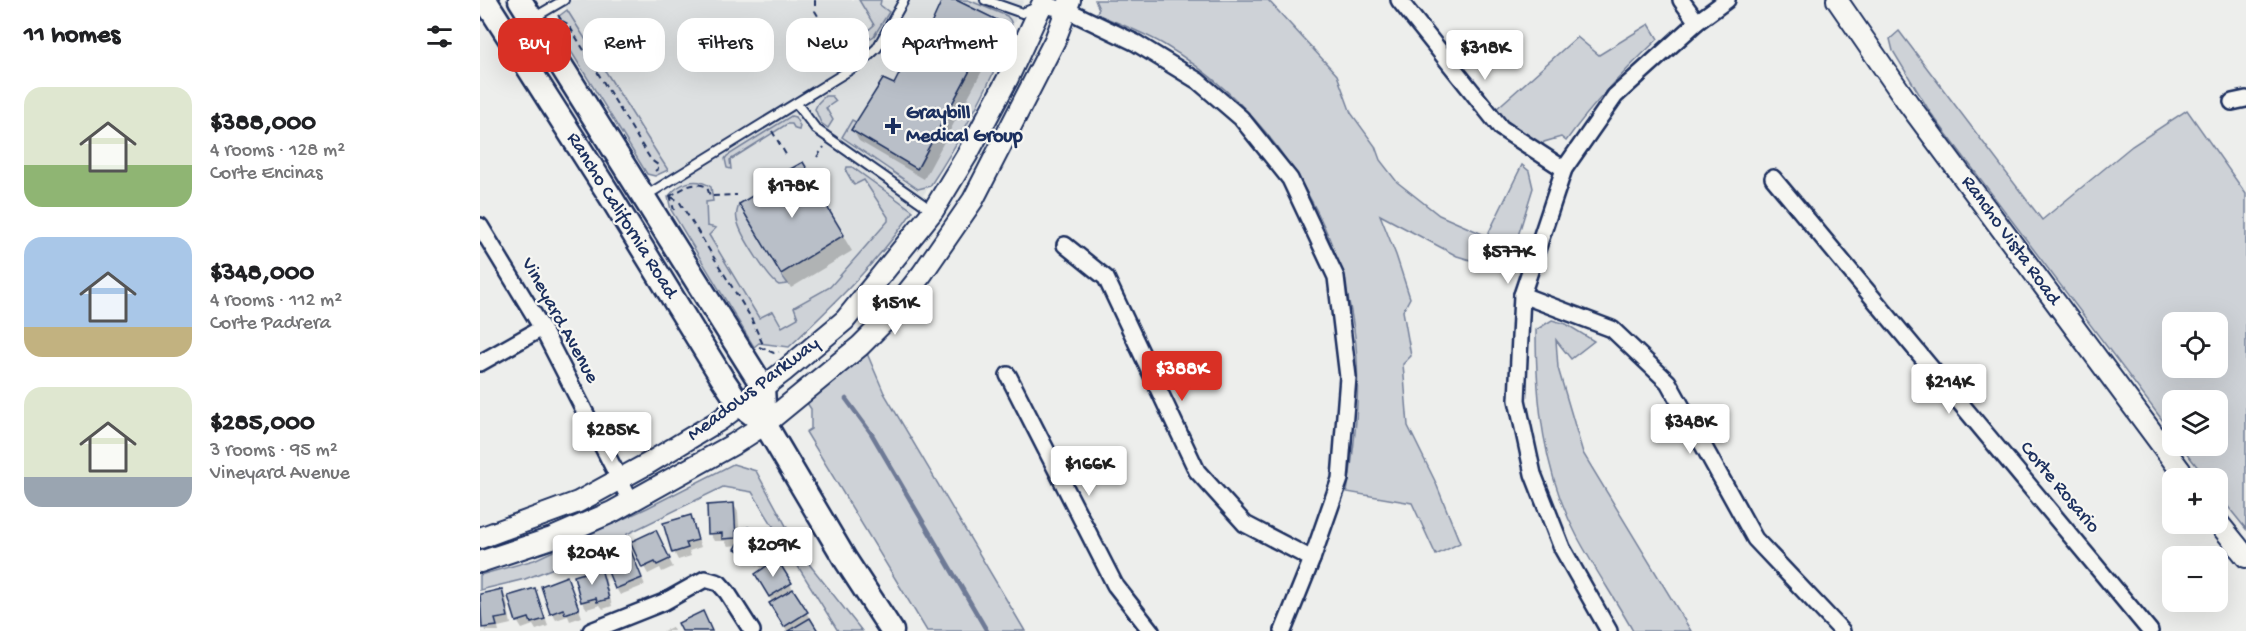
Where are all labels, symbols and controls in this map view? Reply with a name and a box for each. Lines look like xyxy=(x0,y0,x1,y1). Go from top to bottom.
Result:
chip: Buy xyxy=(498,18,571,72)
chip: Rent xyxy=(583,18,665,72)
chip: Filters xyxy=(677,18,774,72)
chip: New xyxy=(786,18,869,72)
chip: Apartment xyxy=(881,18,1017,72)
icon: filters xyxy=(423,20,456,53)
text: 11 homes xyxy=(24,21,120,52)
pin: $318K xyxy=(1443,30,1527,81)
text: $318K xyxy=(1460,38,1510,61)
place label: Graybill Medical Group xyxy=(906,103,1023,149)
text: $388,000 xyxy=(210,109,316,140)
icon: home xyxy=(72,111,144,183)
marker: Graybill Medical Group xyxy=(884,117,902,135)
street label: Rancho California Road xyxy=(561,129,683,305)
text: 4 rooms · 128 m² xyxy=(210,140,345,163)
text: Corte Encinas xyxy=(210,163,323,186)
pin: $178K xyxy=(750,168,834,219)
street label: Rancho Vista Road xyxy=(1955,172,2066,312)
text: $178K xyxy=(767,176,817,199)
pin: $577K xyxy=(1466,234,1550,285)
text: $577K xyxy=(1482,242,1534,265)
street label: Vineyard Avenue xyxy=(515,253,603,388)
text: $348,000 xyxy=(210,259,314,290)
icon: home xyxy=(72,261,144,333)
pin: $151K xyxy=(853,285,937,336)
text: 4 rooms · 112 m² xyxy=(210,290,342,313)
text: $151K xyxy=(872,293,918,316)
map controls xyxy=(2162,312,2228,612)
button: locate xyxy=(2162,312,2228,378)
text: Corte Padrera xyxy=(210,313,331,336)
street label: Meadows Parkway xyxy=(683,333,825,447)
pin: $388K xyxy=(1140,351,1224,402)
text: $388K xyxy=(1156,359,1208,382)
pin: $214K xyxy=(1907,364,1991,415)
text: $214K xyxy=(1925,372,1973,395)
button: layers xyxy=(2162,390,2228,456)
pin: $348K xyxy=(1648,404,1732,455)
text: $285,000 xyxy=(210,409,315,440)
icon: home xyxy=(72,411,144,483)
pin: $285K xyxy=(570,412,654,463)
text: $348K xyxy=(1665,412,1715,435)
text: $285K xyxy=(586,420,638,443)
street label: Corte Rosario xyxy=(2014,437,2104,539)
text: 3 rooms · 95 m² xyxy=(210,440,338,463)
pin: $166K xyxy=(1047,446,1131,497)
text: $166K xyxy=(1065,454,1113,477)
text: Vineyard Avenue xyxy=(210,463,350,486)
button: + xyxy=(2162,468,2228,534)
pin: $209K xyxy=(731,527,815,578)
pin: $204K xyxy=(550,535,634,586)
text: $209K xyxy=(747,535,799,558)
text: $204K xyxy=(567,543,617,566)
button: − xyxy=(2162,546,2228,612)

